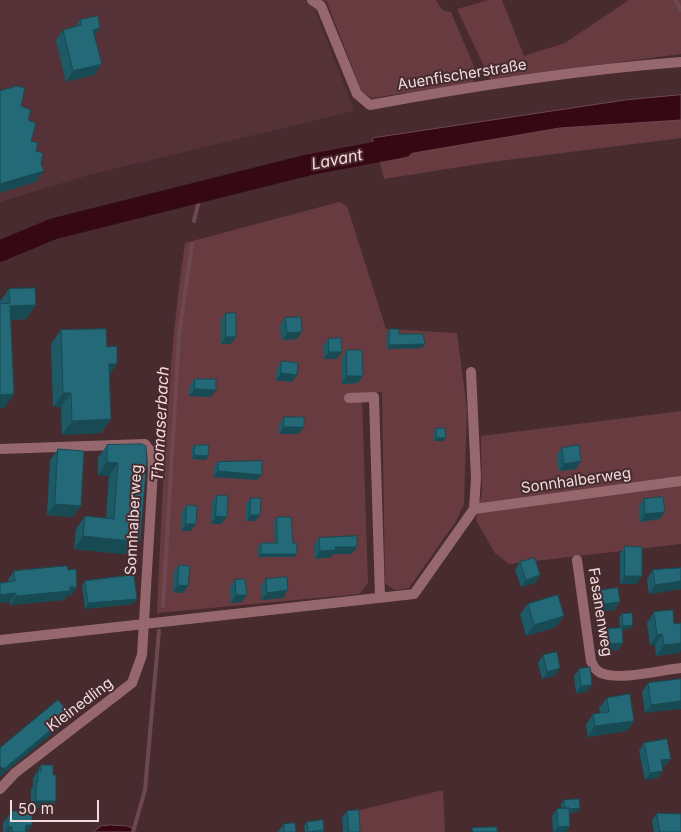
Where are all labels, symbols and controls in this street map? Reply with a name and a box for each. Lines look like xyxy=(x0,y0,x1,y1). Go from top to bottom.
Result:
street label: Auenfischerstraße xyxy=(396,56,528,94)
water label: Lavant xyxy=(310,146,364,174)
water label: Thomaserbach xyxy=(148,366,174,482)
street label: Sonnhalberweg xyxy=(122,464,146,576)
street label: Sonnhalberweg xyxy=(520,464,632,498)
street label: Fasanenweg xyxy=(584,566,616,658)
street label: Kleinedling xyxy=(43,674,117,736)
scale bar xyxy=(12,790,101,822)
text: 50 m xyxy=(18,799,54,818)

